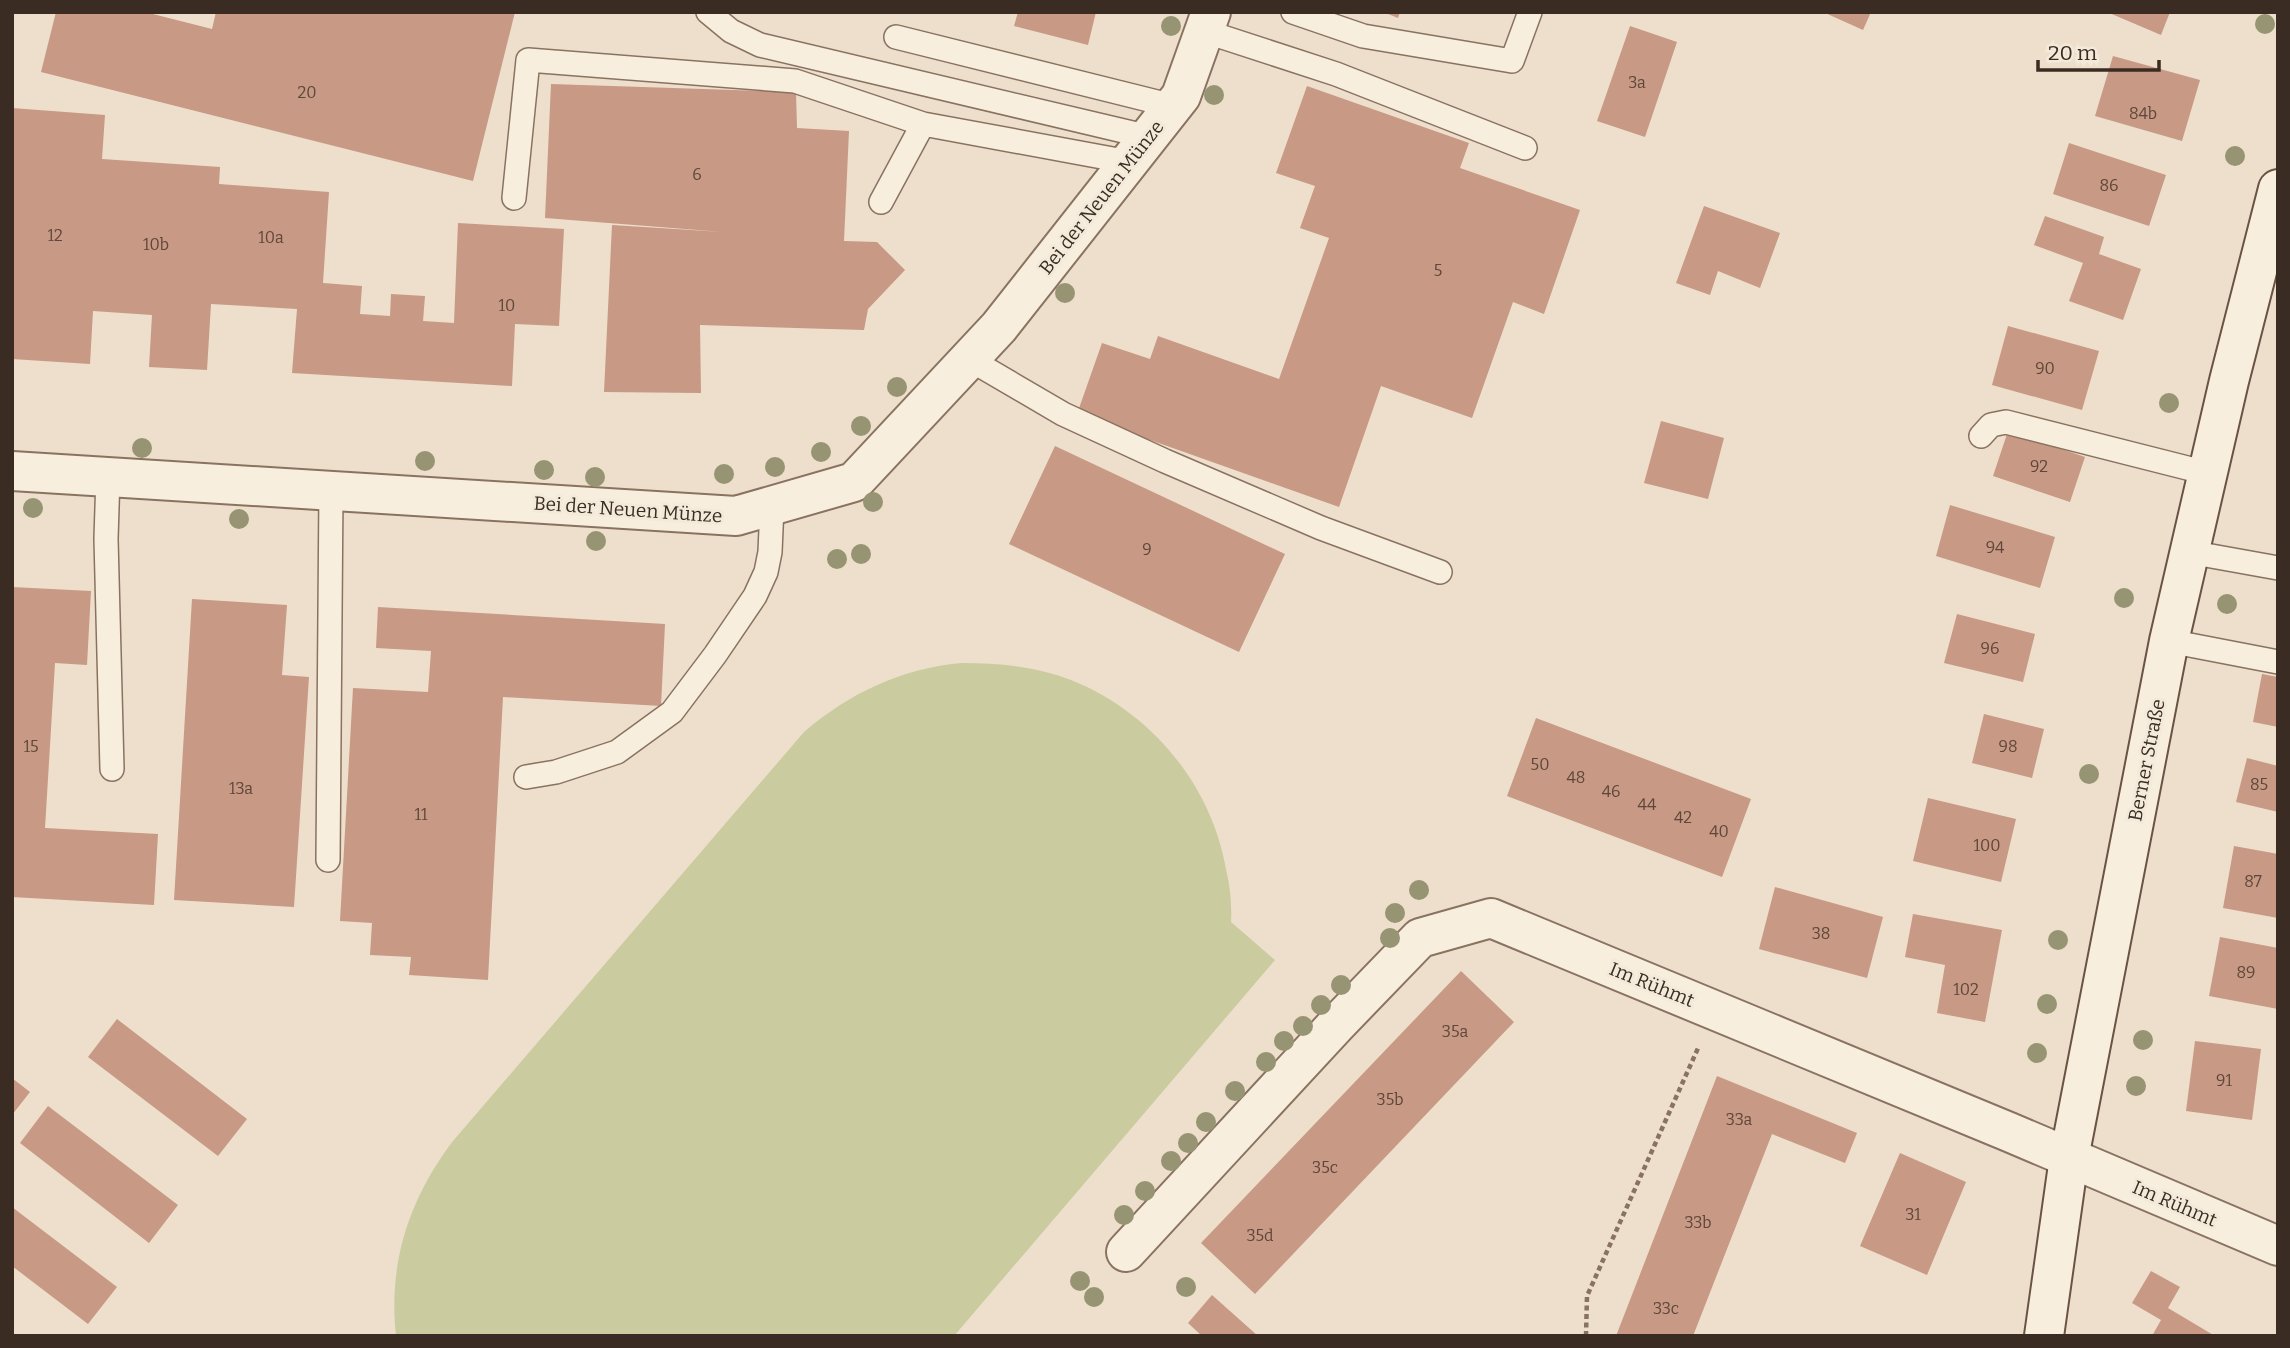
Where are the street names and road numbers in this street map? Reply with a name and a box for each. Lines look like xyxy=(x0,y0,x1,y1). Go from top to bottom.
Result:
street label: Bei der Neuen Münze xyxy=(1034,116,1169,279)
street label: Bei der Neuen Münze xyxy=(533,491,723,528)
street label: Berner Straße xyxy=(2123,697,2170,823)
street label: Im Rühmt xyxy=(1606,957,1698,1012)
street label: Im Rühmt xyxy=(2129,1175,2221,1232)

